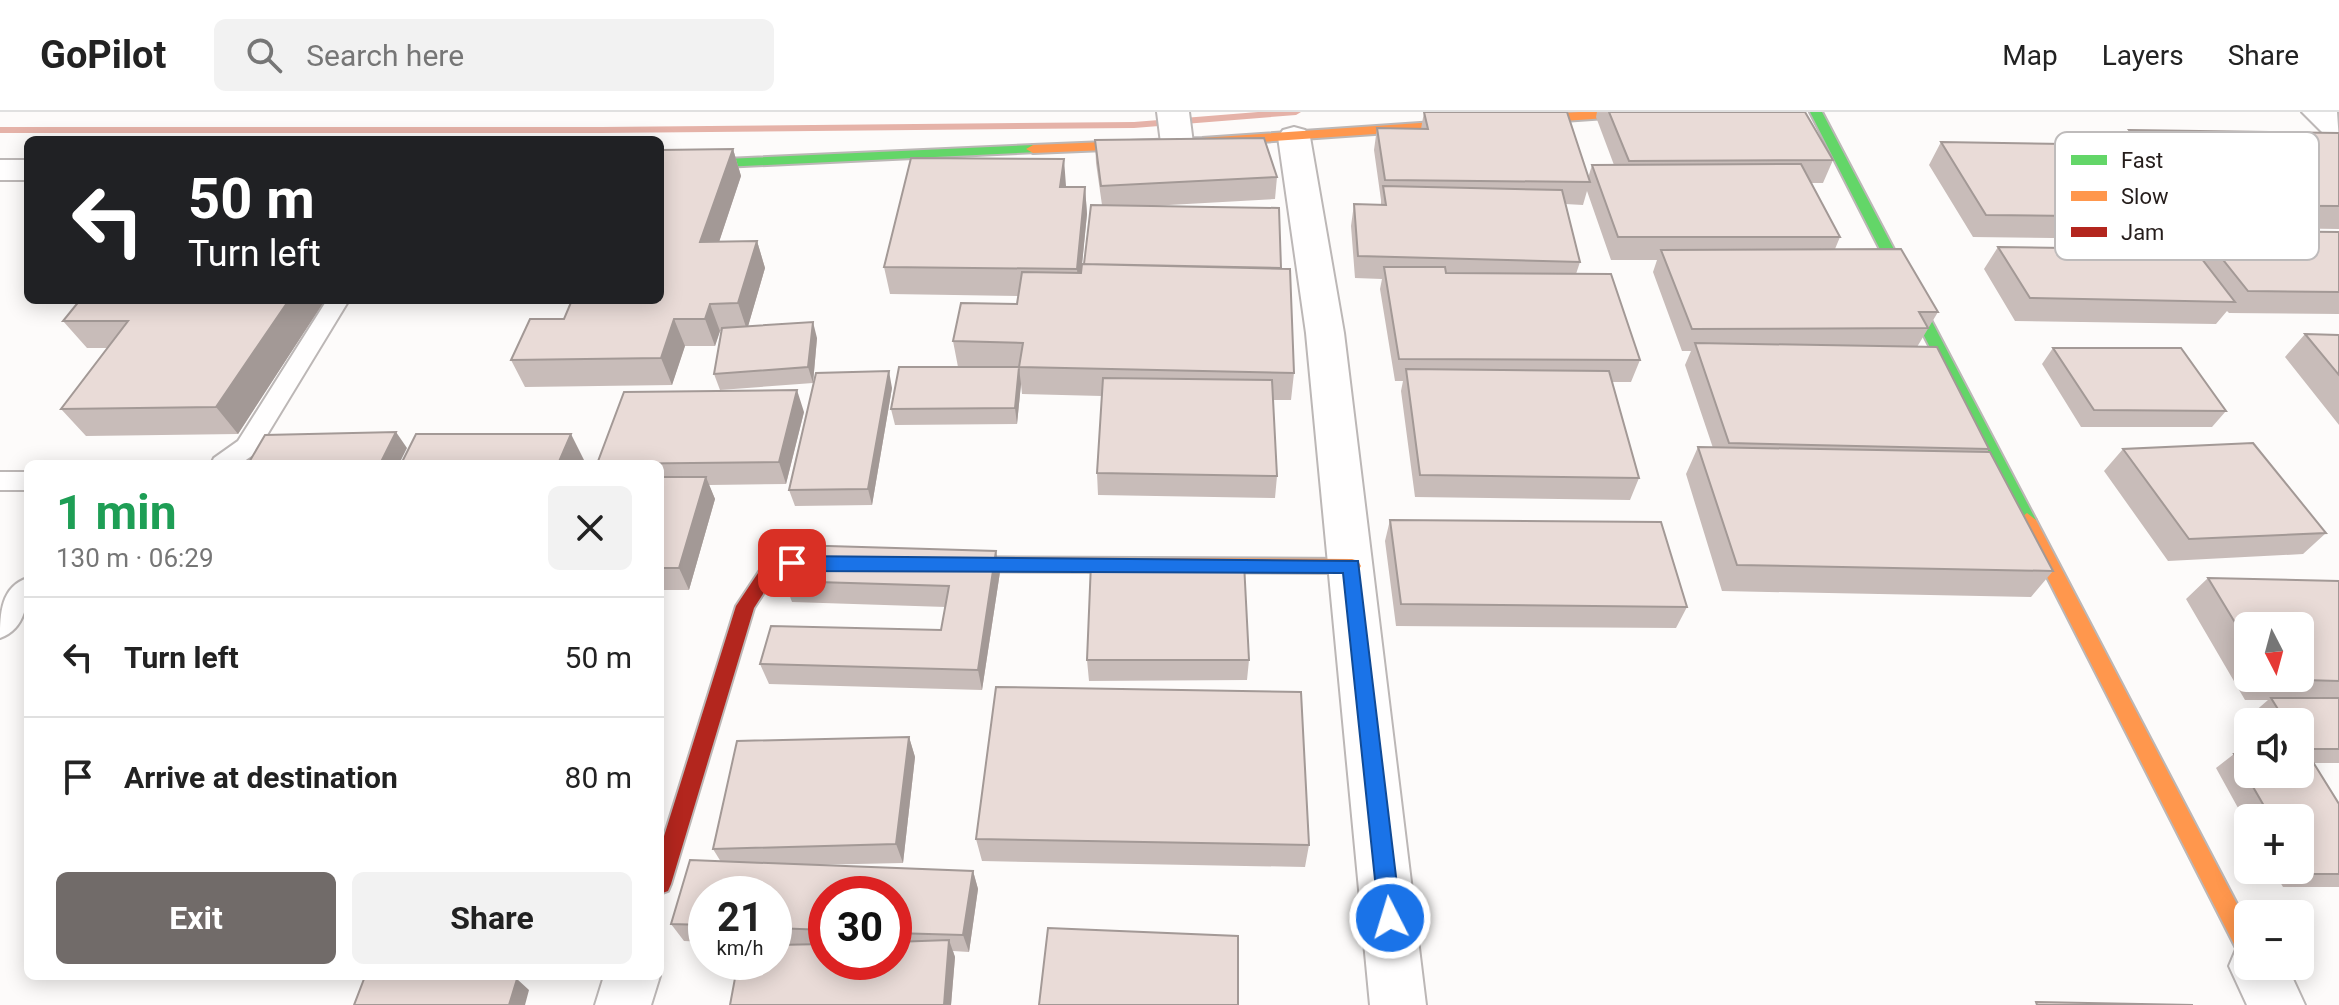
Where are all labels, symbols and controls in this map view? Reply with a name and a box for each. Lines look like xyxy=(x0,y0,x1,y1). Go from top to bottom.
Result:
search box xyxy=(214,19,774,91)
text: GoPilot xyxy=(40,33,166,77)
icon: search xyxy=(242,33,286,77)
text: Search here xyxy=(306,38,464,73)
text: Map xyxy=(2002,39,2058,72)
text: Layers xyxy=(2102,39,2184,72)
text: Share xyxy=(2228,39,2299,72)
legend xyxy=(2055,132,2319,260)
text: Fast xyxy=(2121,148,2163,173)
text: 50 m xyxy=(188,166,315,232)
icon: left xyxy=(56,168,160,272)
text: Slow xyxy=(2121,184,2169,209)
text: Jam xyxy=(2121,220,2164,245)
text: Turn left xyxy=(188,233,321,275)
text: 1 min xyxy=(56,484,177,541)
button: close xyxy=(548,486,632,570)
pin xyxy=(758,529,826,597)
icon: arrive xyxy=(770,541,814,585)
text: 130 m · 06:29 xyxy=(56,543,214,573)
north arrow xyxy=(2234,612,2314,692)
map controls xyxy=(2234,612,2314,980)
icon: left xyxy=(56,635,100,679)
text: Turn left xyxy=(124,640,239,675)
text: 50 m xyxy=(565,640,632,675)
button: sound xyxy=(2234,708,2314,788)
icon: arrive xyxy=(56,755,100,799)
text: Arrive at destination xyxy=(124,760,398,795)
text: 80 m xyxy=(565,760,632,795)
button: + xyxy=(2234,804,2314,884)
button: Exit xyxy=(56,872,336,964)
button: Share xyxy=(352,872,632,964)
speed limit sign: 30 xyxy=(808,876,912,980)
position arrow xyxy=(1348,876,1432,960)
text: 21 xyxy=(717,894,763,941)
button: − xyxy=(2234,900,2314,980)
text: km/h xyxy=(717,936,763,960)

